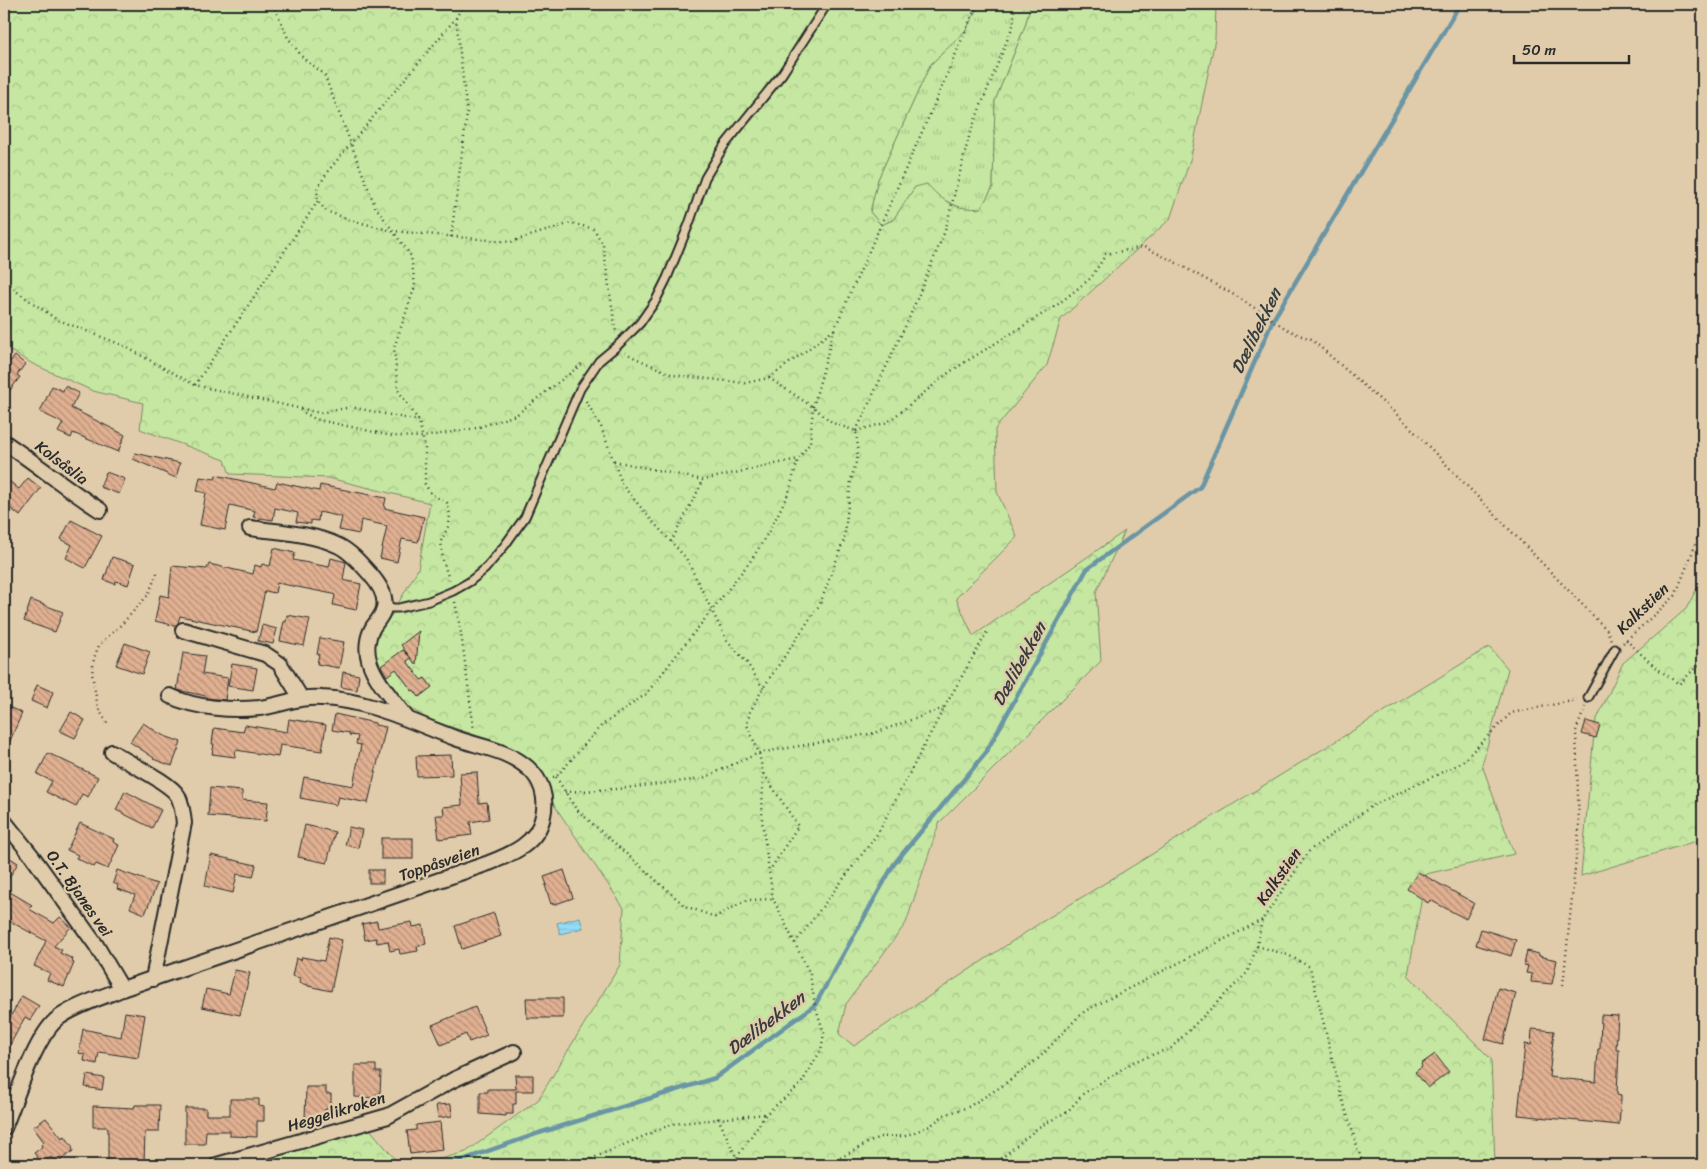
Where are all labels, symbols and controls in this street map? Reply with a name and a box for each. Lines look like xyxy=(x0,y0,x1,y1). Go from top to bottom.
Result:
scale bar xyxy=(1514,32,1630,64)
text: 50 m xyxy=(1522,37,1557,63)
water label: Dælibekken xyxy=(1221,281,1292,379)
street label: Kolsåslia xyxy=(28,432,95,492)
street label: Kalkstien xyxy=(1609,575,1676,641)
water label: Dælibekken xyxy=(983,614,1056,712)
street label: Toppåsveien xyxy=(395,835,484,890)
street label: Kalkstien xyxy=(1248,841,1309,911)
street label: O.T. Bjanes vei xyxy=(39,844,121,944)
water label: Dælibekken xyxy=(720,981,814,1063)
street label: Heggelikroken xyxy=(283,1083,389,1140)

